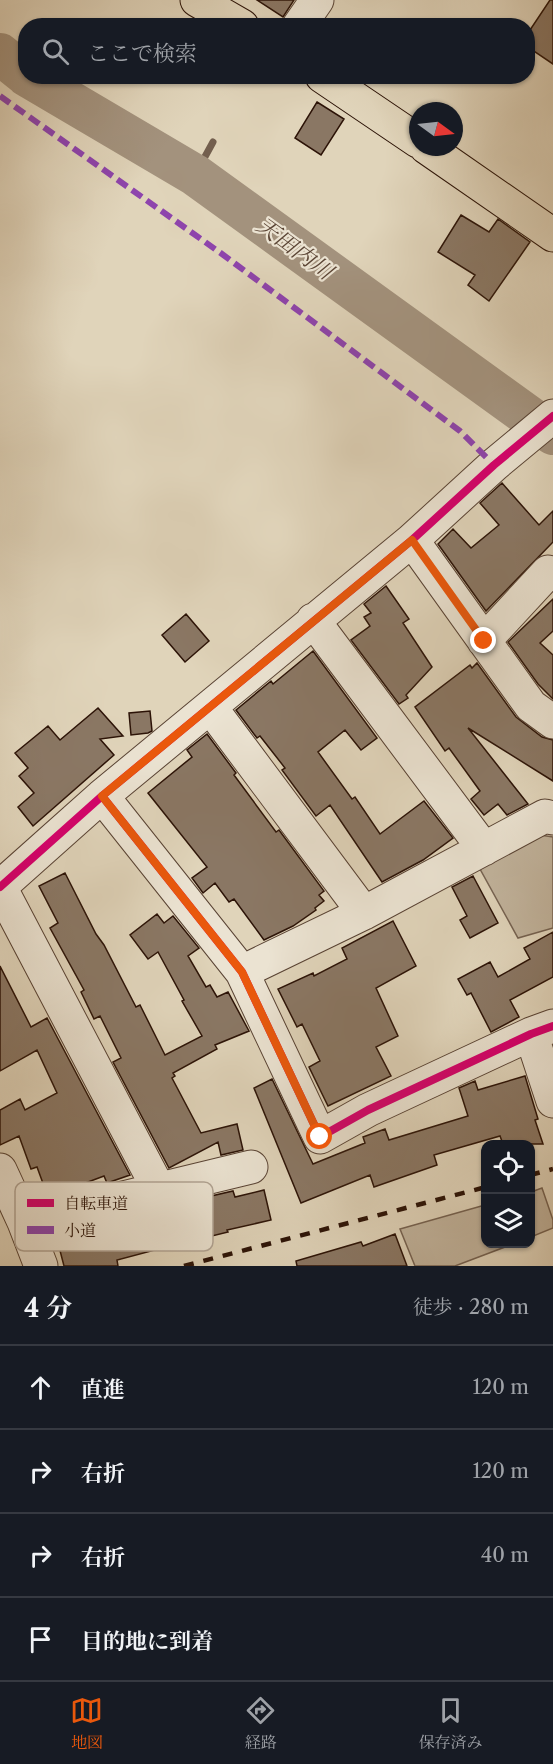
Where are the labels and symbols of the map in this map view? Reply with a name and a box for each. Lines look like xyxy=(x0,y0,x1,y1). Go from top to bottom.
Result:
north arrow xyxy=(409,102,463,156)
water label: 天田内川 xyxy=(251,212,340,286)
route end xyxy=(470,627,496,653)
route start xyxy=(306,1123,332,1149)
legend xyxy=(15,1182,213,1251)
text: 自転車道 xyxy=(64,1193,128,1213)
text: 小道 xyxy=(64,1220,96,1240)

